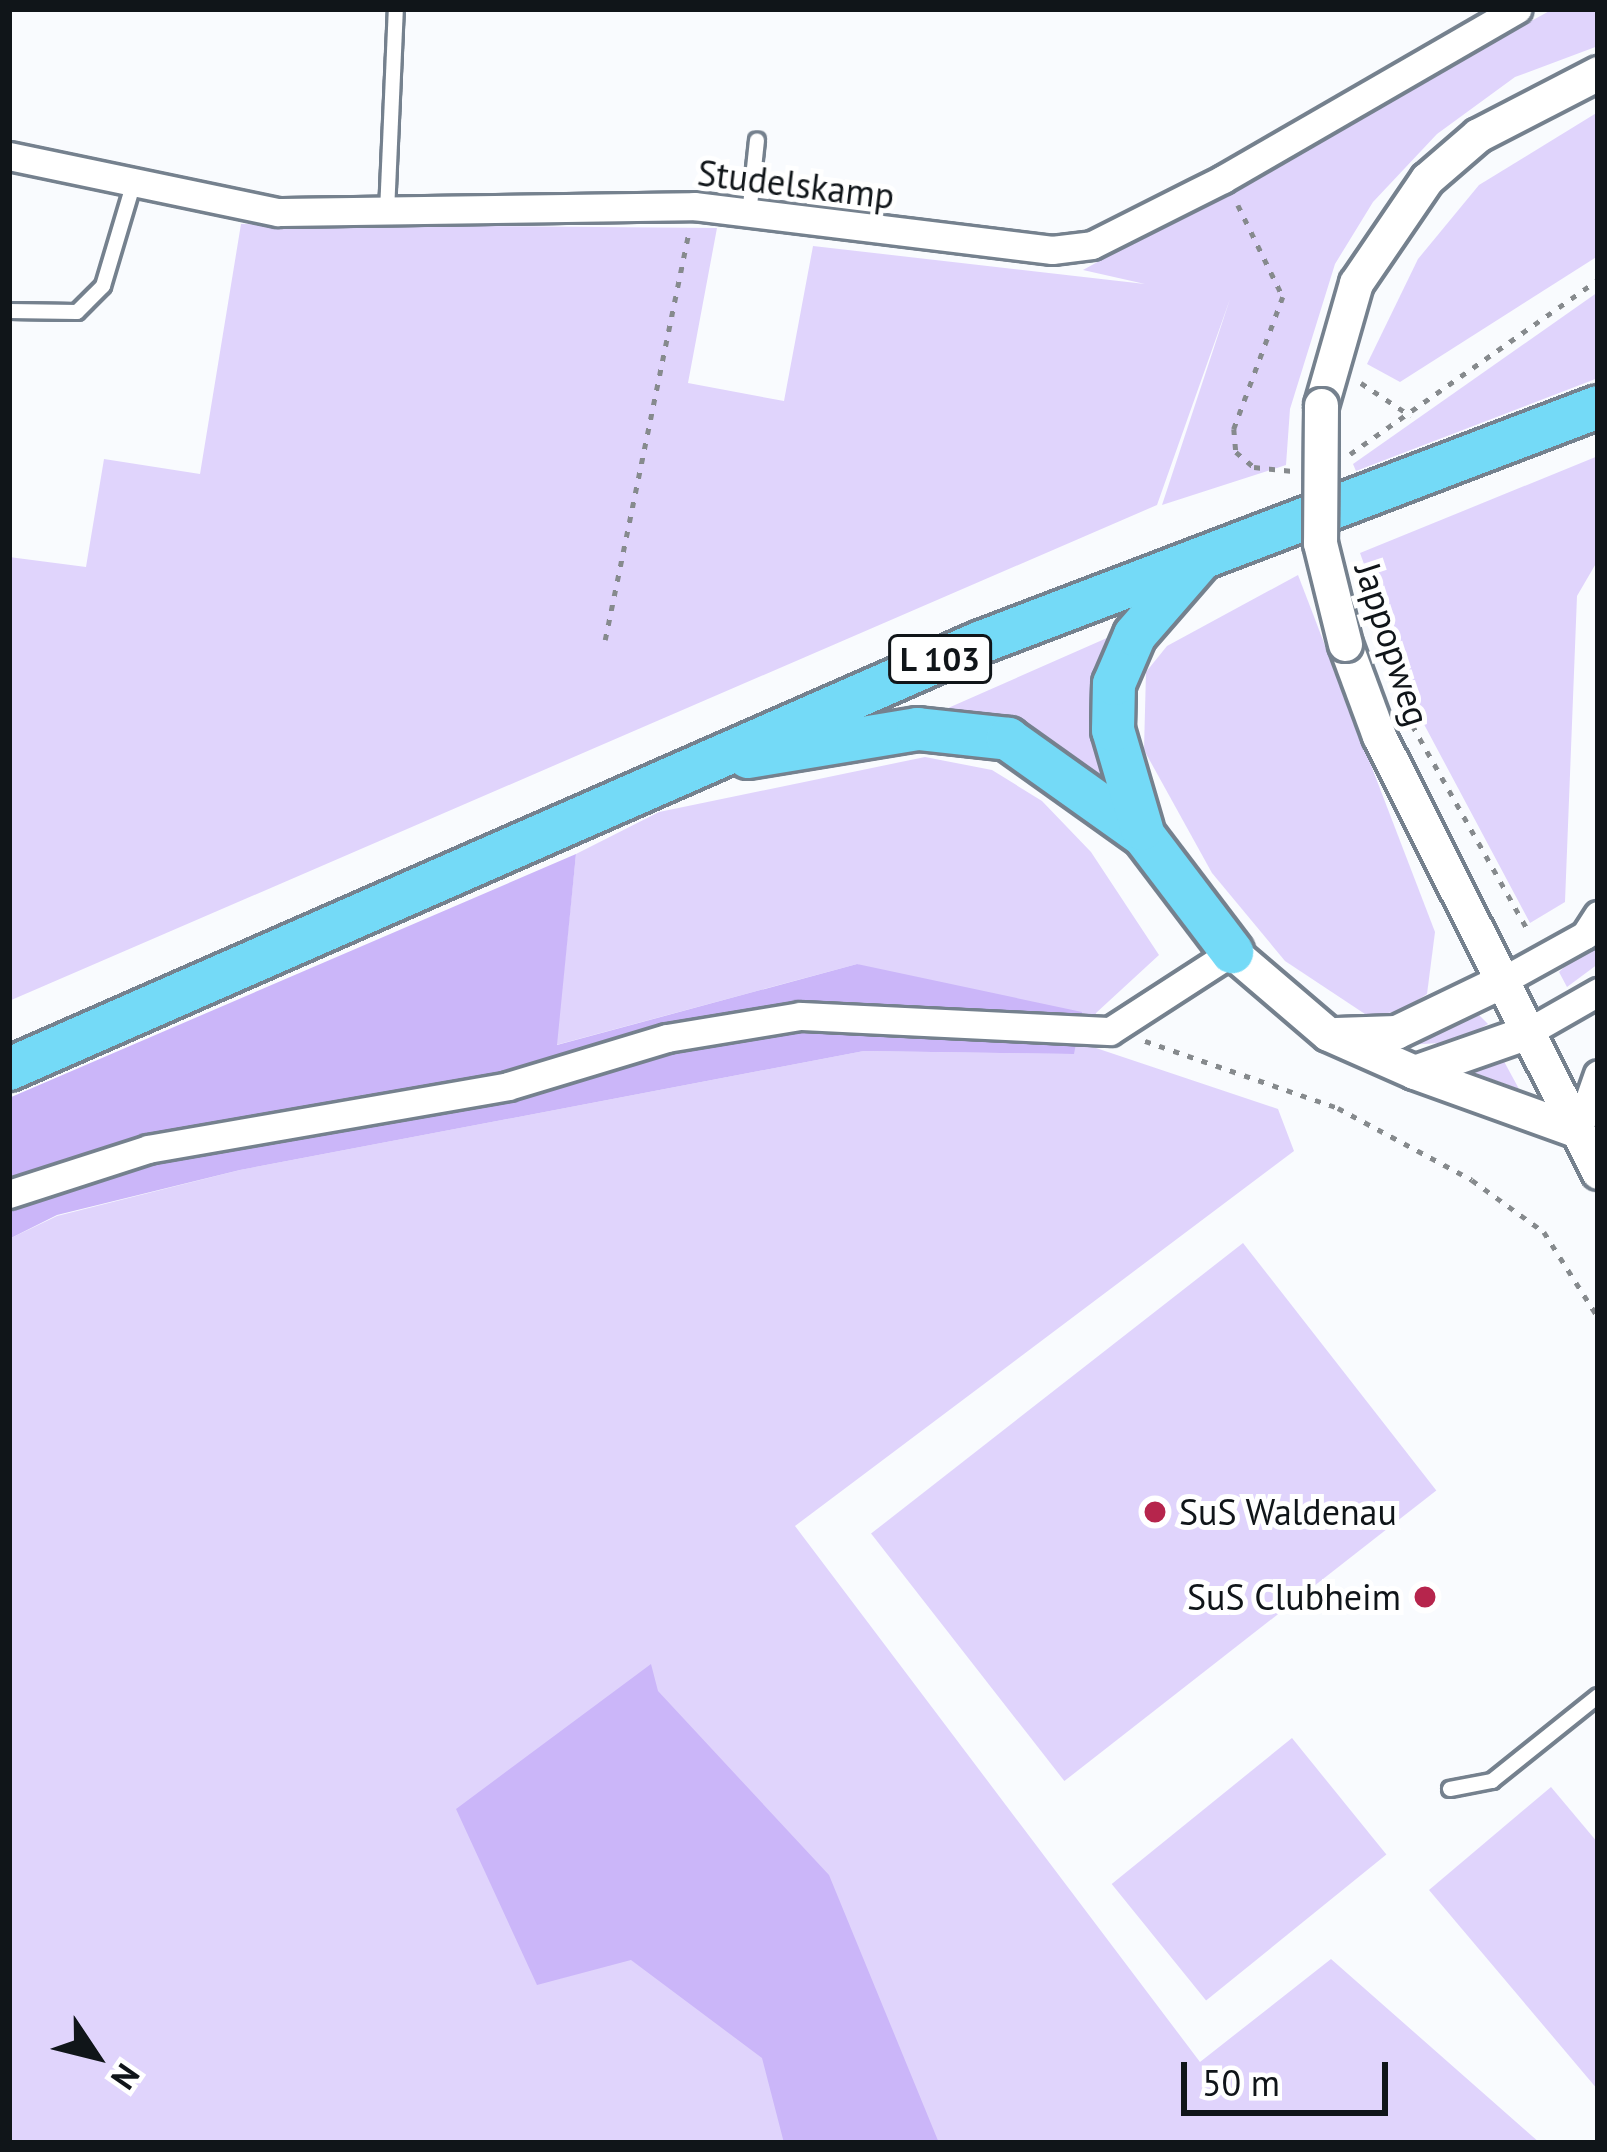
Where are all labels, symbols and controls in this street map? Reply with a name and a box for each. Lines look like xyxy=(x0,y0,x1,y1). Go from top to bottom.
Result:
street label: Studelskamp xyxy=(695,151,897,217)
street label: Jappopweg xyxy=(1346,557,1440,731)
road number: L 103 xyxy=(886,632,994,686)
place label: SuS Waldenau xyxy=(1179,1490,1398,1534)
marker: SuS Waldenau xyxy=(1142,1499,1168,1525)
place label: SuS Clubheim xyxy=(1187,1575,1401,1619)
marker: SuS Clubheim xyxy=(1412,1584,1438,1610)
north arrow xyxy=(36,1996,156,2116)
scale bar xyxy=(1187,2038,1394,2112)
text: N xyxy=(102,2056,150,2098)
text: 50 m xyxy=(1202,2059,1280,2106)

